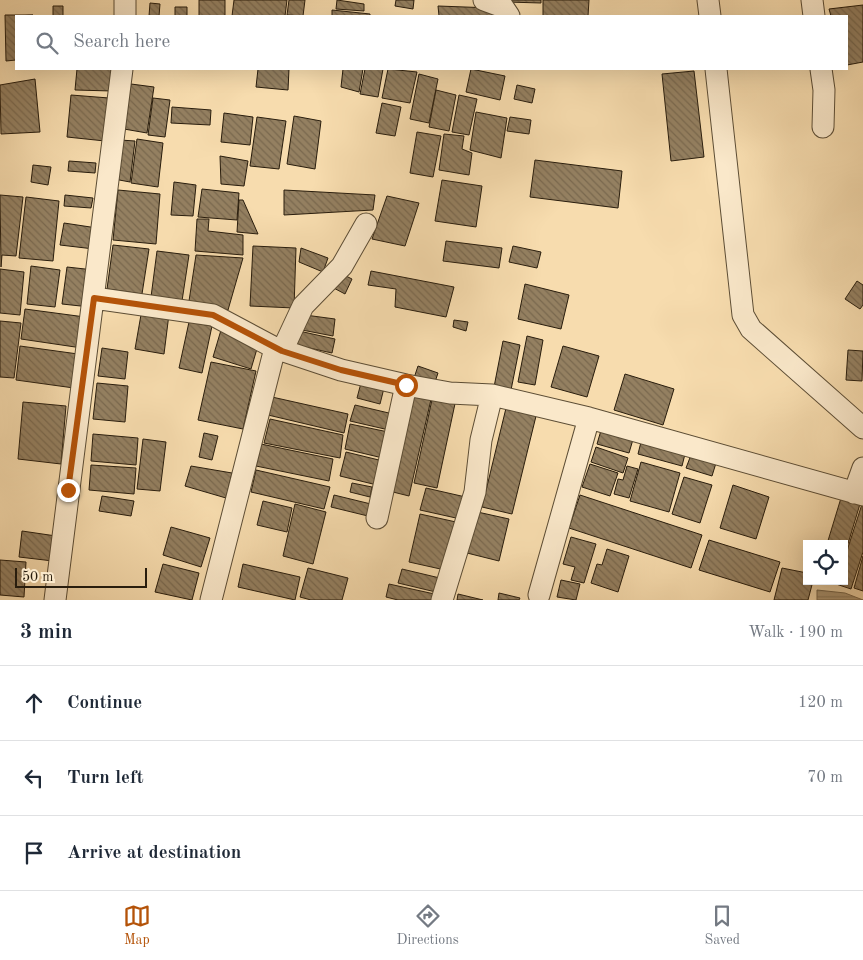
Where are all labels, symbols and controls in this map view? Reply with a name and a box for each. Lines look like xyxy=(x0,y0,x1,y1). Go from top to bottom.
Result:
search box xyxy=(15,15,848,70)
icon: search xyxy=(33,29,61,57)
text: Search here xyxy=(73,33,170,52)
route start xyxy=(395,374,418,397)
route end xyxy=(57,479,80,502)
map controls xyxy=(803,540,848,585)
button: locate xyxy=(803,540,848,585)
scale bar xyxy=(15,565,148,588)
text: 50 m xyxy=(22,570,53,584)
text: 3 min xyxy=(20,622,73,643)
text: Walk · 190 m xyxy=(748,625,843,641)
icon: ahead xyxy=(20,689,48,717)
text: Continue xyxy=(67,694,142,713)
text: 120 m xyxy=(798,695,843,711)
icon: left xyxy=(20,764,48,792)
text: Turn left xyxy=(67,769,144,788)
text: 70 m xyxy=(807,770,843,786)
icon: arrive xyxy=(20,839,48,867)
text: Arrive at destination xyxy=(67,844,241,863)
tab: Map xyxy=(123,902,151,949)
tab: Directions xyxy=(397,902,459,949)
tab: Saved xyxy=(704,902,740,949)

